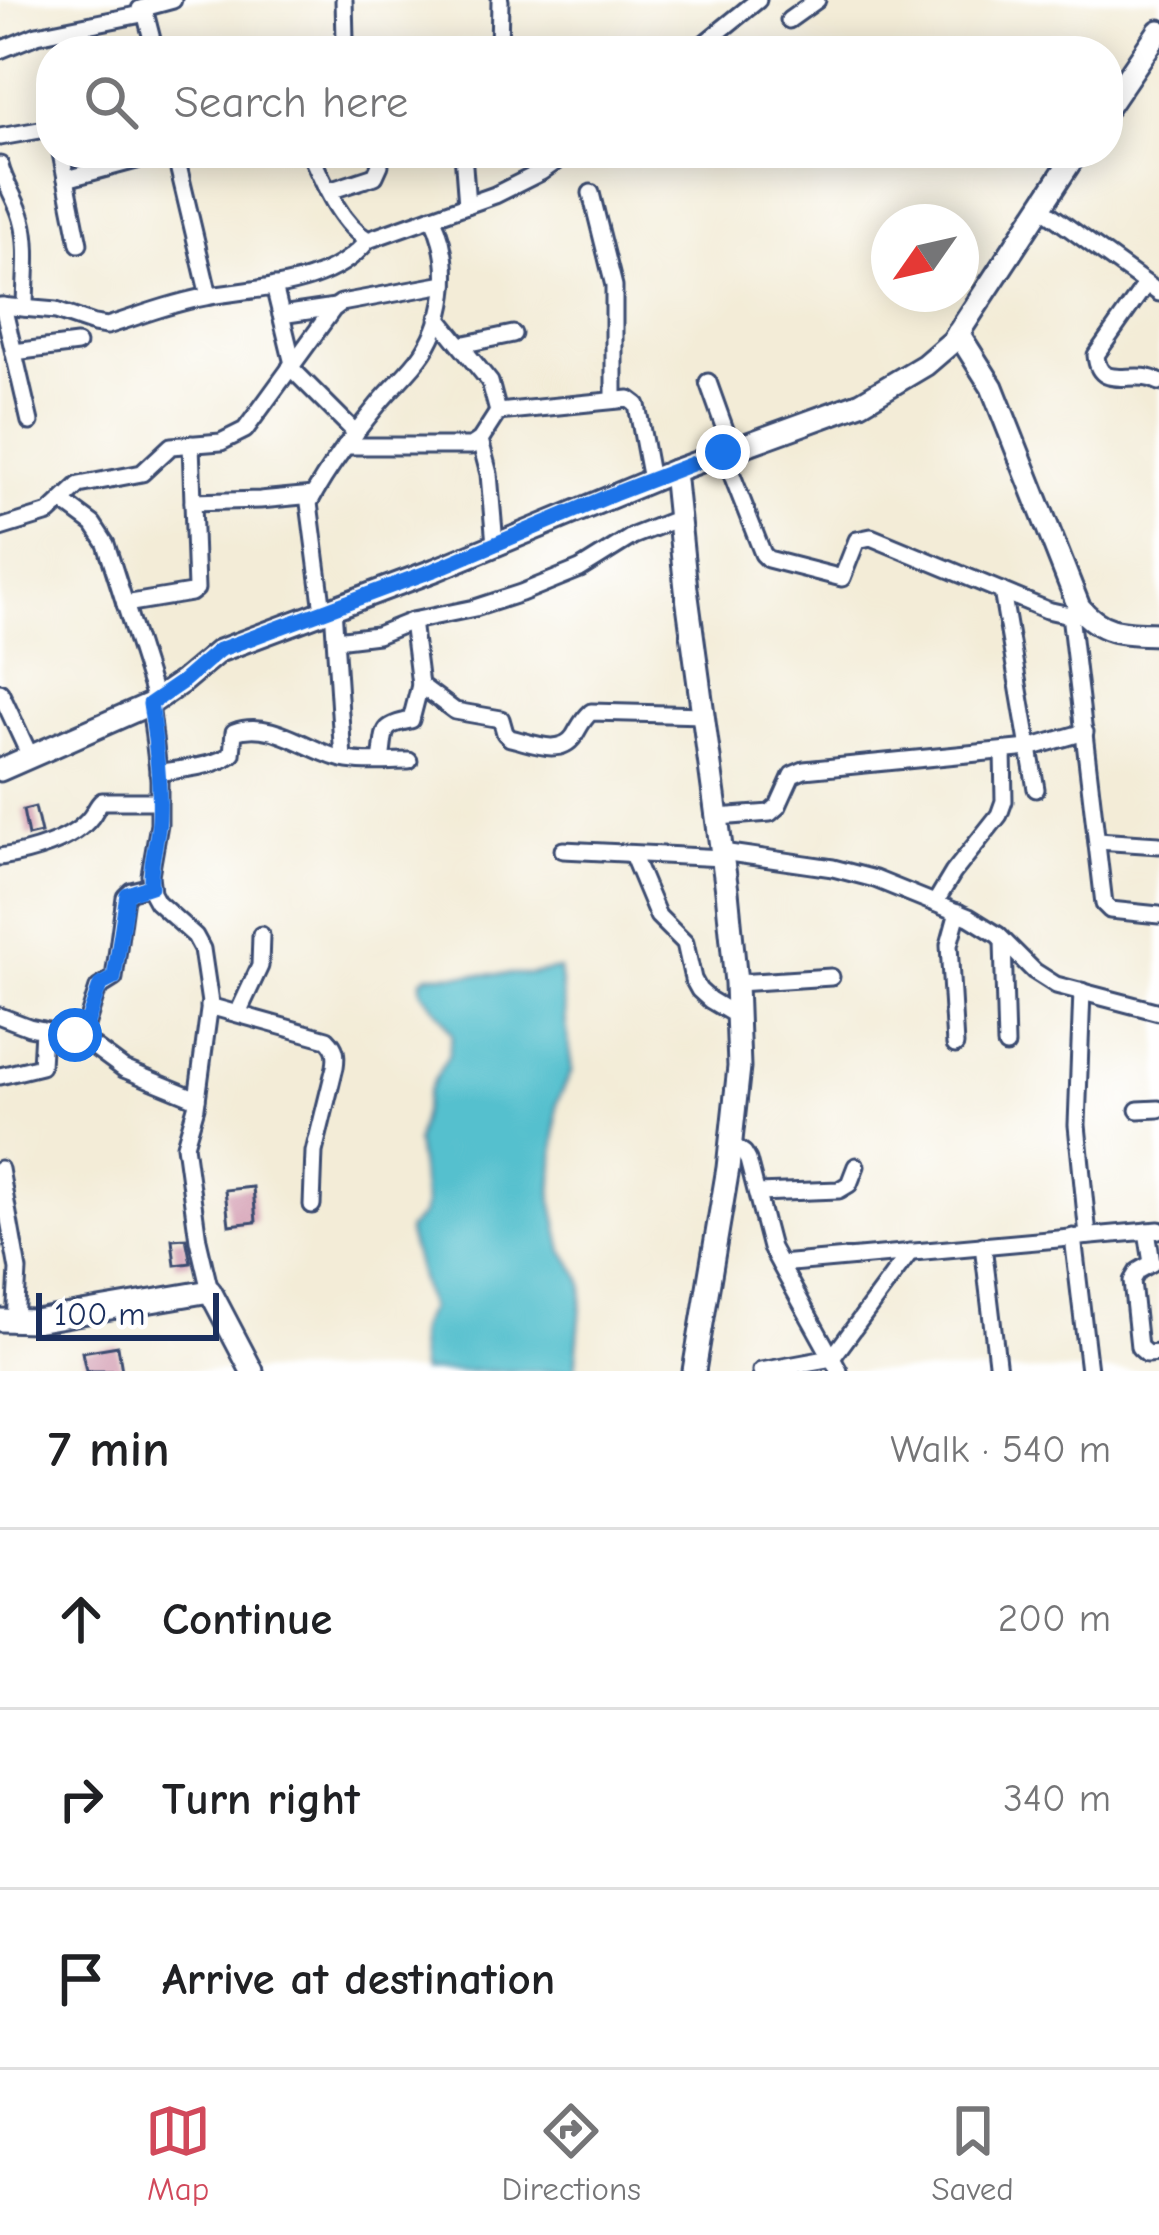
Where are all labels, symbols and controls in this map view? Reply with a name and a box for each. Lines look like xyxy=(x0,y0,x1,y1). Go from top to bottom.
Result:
search box xyxy=(36,36,1123,168)
icon: search xyxy=(78,69,144,135)
text: Search here xyxy=(174,76,408,128)
north arrow xyxy=(871,204,979,312)
route end xyxy=(696,425,750,479)
route start xyxy=(48,1008,102,1062)
scale bar xyxy=(36,1287,219,1340)
text: 100 m xyxy=(54,1295,146,1333)
text: 7 min xyxy=(48,1420,170,1479)
text: Walk · 540 m xyxy=(890,1427,1111,1472)
icon: ahead xyxy=(48,1586,114,1652)
text: Continue xyxy=(162,1593,332,1645)
text: 200 m xyxy=(998,1596,1111,1641)
icon: right xyxy=(48,1766,114,1832)
text: Turn right xyxy=(162,1773,360,1825)
text: 340 m xyxy=(1003,1776,1111,1821)
icon: arrive xyxy=(48,1946,114,2012)
text: Arrive at destination xyxy=(162,1953,555,2005)
tab: Map xyxy=(145,2098,211,2208)
tab: Directions xyxy=(502,2098,641,2208)
tab: Saved xyxy=(931,2098,1014,2208)

